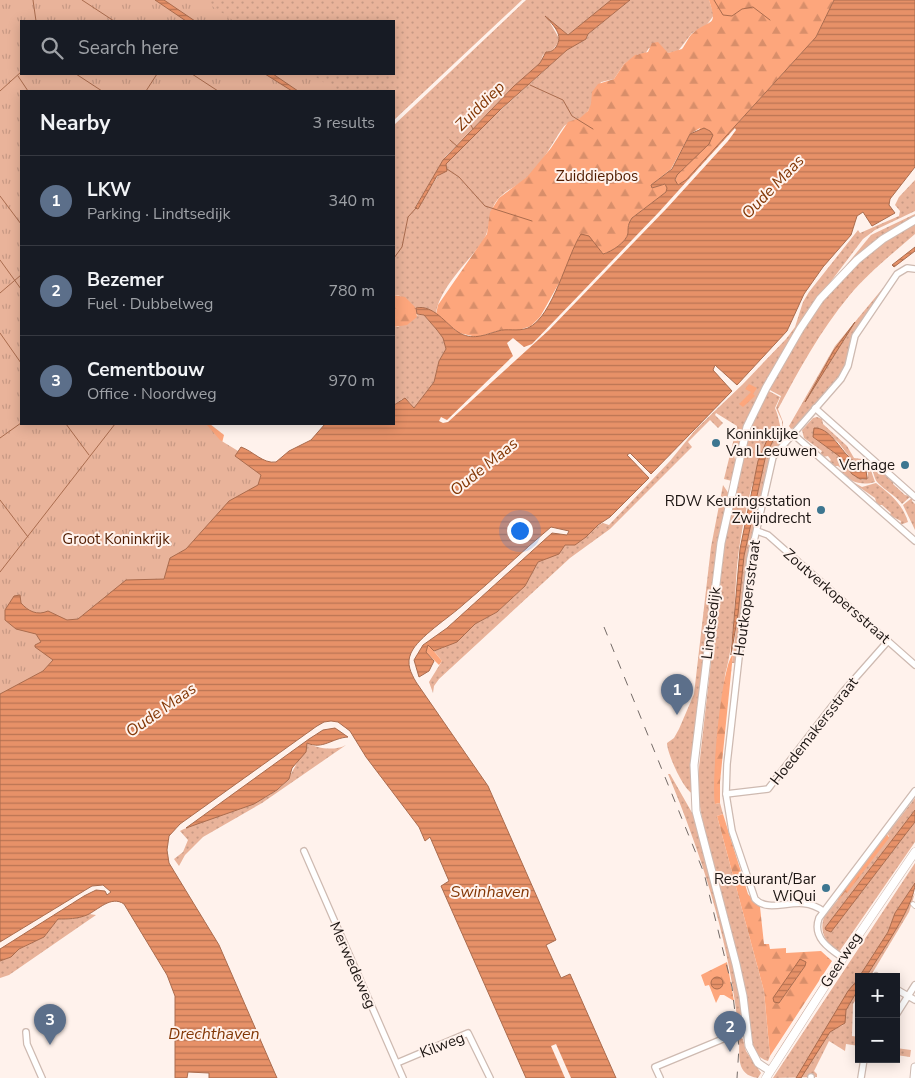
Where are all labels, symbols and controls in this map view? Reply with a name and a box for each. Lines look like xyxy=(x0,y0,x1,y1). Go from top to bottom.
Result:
search box xyxy=(20,20,395,75)
icon: search xyxy=(38,34,66,62)
text: Search here xyxy=(78,35,179,61)
water label: Zuiddiep xyxy=(450,76,510,136)
text: Nearby xyxy=(40,109,110,137)
text: 3 results xyxy=(313,112,375,134)
water label: Oude Maas xyxy=(737,150,809,224)
park label: Zuiddiepbos xyxy=(556,166,638,186)
text: LKW xyxy=(87,177,131,203)
text: 1 xyxy=(51,190,61,212)
text: 340 m xyxy=(328,190,375,212)
text: Parking · Lindtsedijk xyxy=(87,203,230,225)
text: Bezemer xyxy=(87,267,164,293)
text: 2 xyxy=(51,280,61,302)
text: 780 m xyxy=(328,280,375,302)
text: Fuel · Dubbelweg xyxy=(87,293,213,315)
text: Cementbouw xyxy=(87,357,204,383)
text: 3 xyxy=(51,370,61,392)
text: 970 m xyxy=(328,370,375,392)
text: Office · Noordweg xyxy=(87,383,217,405)
place label: Koninklijke Van Leeuwen xyxy=(725,424,817,461)
water label: Oude Maas xyxy=(445,433,523,501)
marker: Koninklijke Van Leeuwen xyxy=(710,437,722,449)
place label: Verhage xyxy=(838,455,895,475)
marker: Verhage xyxy=(899,459,911,471)
place label: RDW Keuringsstation Zwijndrecht xyxy=(665,491,812,528)
marker: RDW Keuringsstation Zwijndrecht xyxy=(815,504,827,516)
your location xyxy=(507,518,533,544)
park label: Groot Koninkrijk xyxy=(62,529,170,549)
street label: Houtkopersstraat xyxy=(729,538,765,657)
street label: Zoutverkopersstraat xyxy=(779,544,895,648)
street label: Lindtsedijk xyxy=(697,585,725,660)
street label: Hoedemakersstraat xyxy=(766,672,863,789)
pin: 1 xyxy=(661,674,693,715)
water label: Oude Maas xyxy=(121,677,201,742)
place label: Restaurant/Bar WiQui xyxy=(714,869,817,906)
water label: Swinhaven xyxy=(450,881,530,903)
marker: Restaurant/Bar WiQui xyxy=(820,882,832,894)
street label: Merwedeweg xyxy=(325,918,381,1012)
street label: Geerweg xyxy=(816,929,866,991)
map controls xyxy=(855,973,900,1063)
button: + xyxy=(855,973,900,1018)
pin: 3 xyxy=(34,1004,66,1045)
pin: 2 xyxy=(714,1011,746,1052)
button: − xyxy=(855,1018,900,1063)
water label: Drechthaven xyxy=(168,1023,260,1045)
street label: Kilweg xyxy=(417,1027,467,1063)

